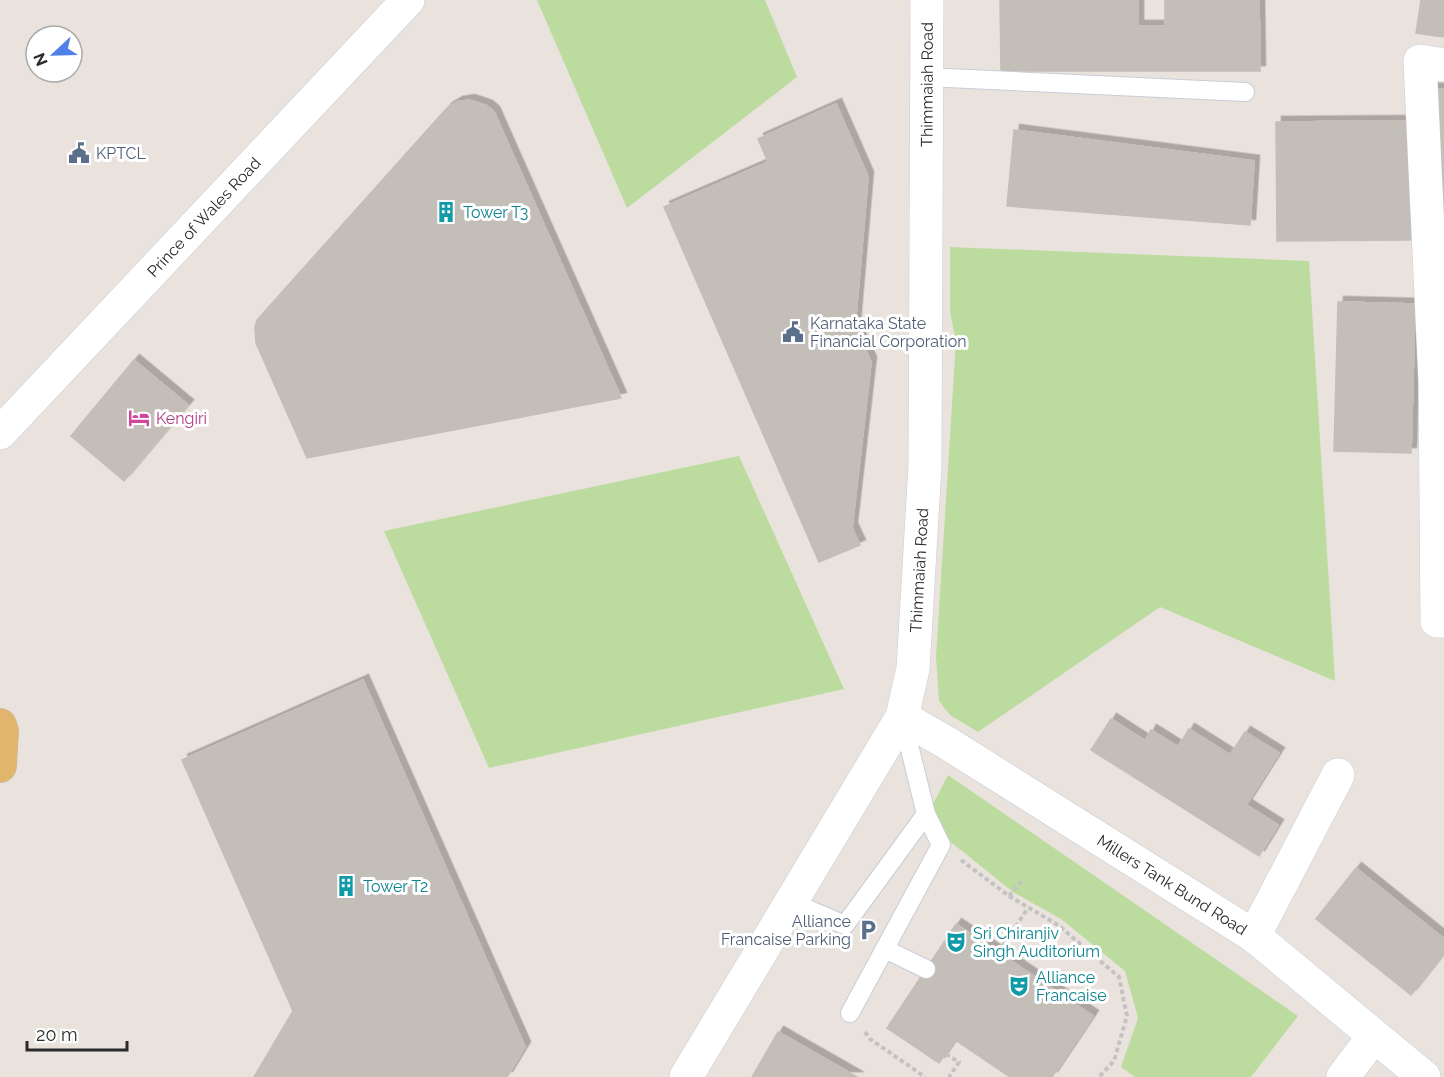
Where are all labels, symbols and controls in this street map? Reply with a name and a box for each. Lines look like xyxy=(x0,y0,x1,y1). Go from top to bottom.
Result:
street label: Thimmaiah Road xyxy=(917,22,937,147)
north arrow xyxy=(24,24,84,84)
text: N xyxy=(29,50,52,69)
public building icon: KPTCL xyxy=(67,141,91,165)
place label: KPTCL xyxy=(96,144,147,163)
street label: Prince of Wales Road xyxy=(143,153,265,281)
building icon: Tower T3 xyxy=(434,200,458,224)
place label: Tower T3 xyxy=(463,203,528,222)
place label: Karnataka State Financial Corporation xyxy=(810,314,967,351)
public building icon: Karnataka State Financial Corporation xyxy=(781,320,805,344)
hotel icon: Kengiri xyxy=(127,406,151,430)
place label: Kengiri xyxy=(156,409,207,428)
street label: Thimmaiah Road xyxy=(906,507,932,633)
street label: Millers Tank Bund Road xyxy=(1094,831,1250,939)
building icon: Tower T2 xyxy=(334,874,358,898)
place label: Tower T2 xyxy=(363,877,428,896)
place label: Alliance Francaise Parking xyxy=(721,912,851,949)
parking icon: Alliance Francaise Parking xyxy=(856,918,880,942)
place label: Sri Chiranjiv Singh Auditorium xyxy=(973,924,1100,961)
theatre icon: Sri Chiranjiv Singh Auditorium xyxy=(944,930,968,954)
place label: Alliance Francaise xyxy=(1036,968,1107,1005)
theatre icon: Alliance Francaise xyxy=(1007,974,1031,998)
scale bar xyxy=(27,1014,128,1052)
text: 20 m xyxy=(36,1024,78,1045)

